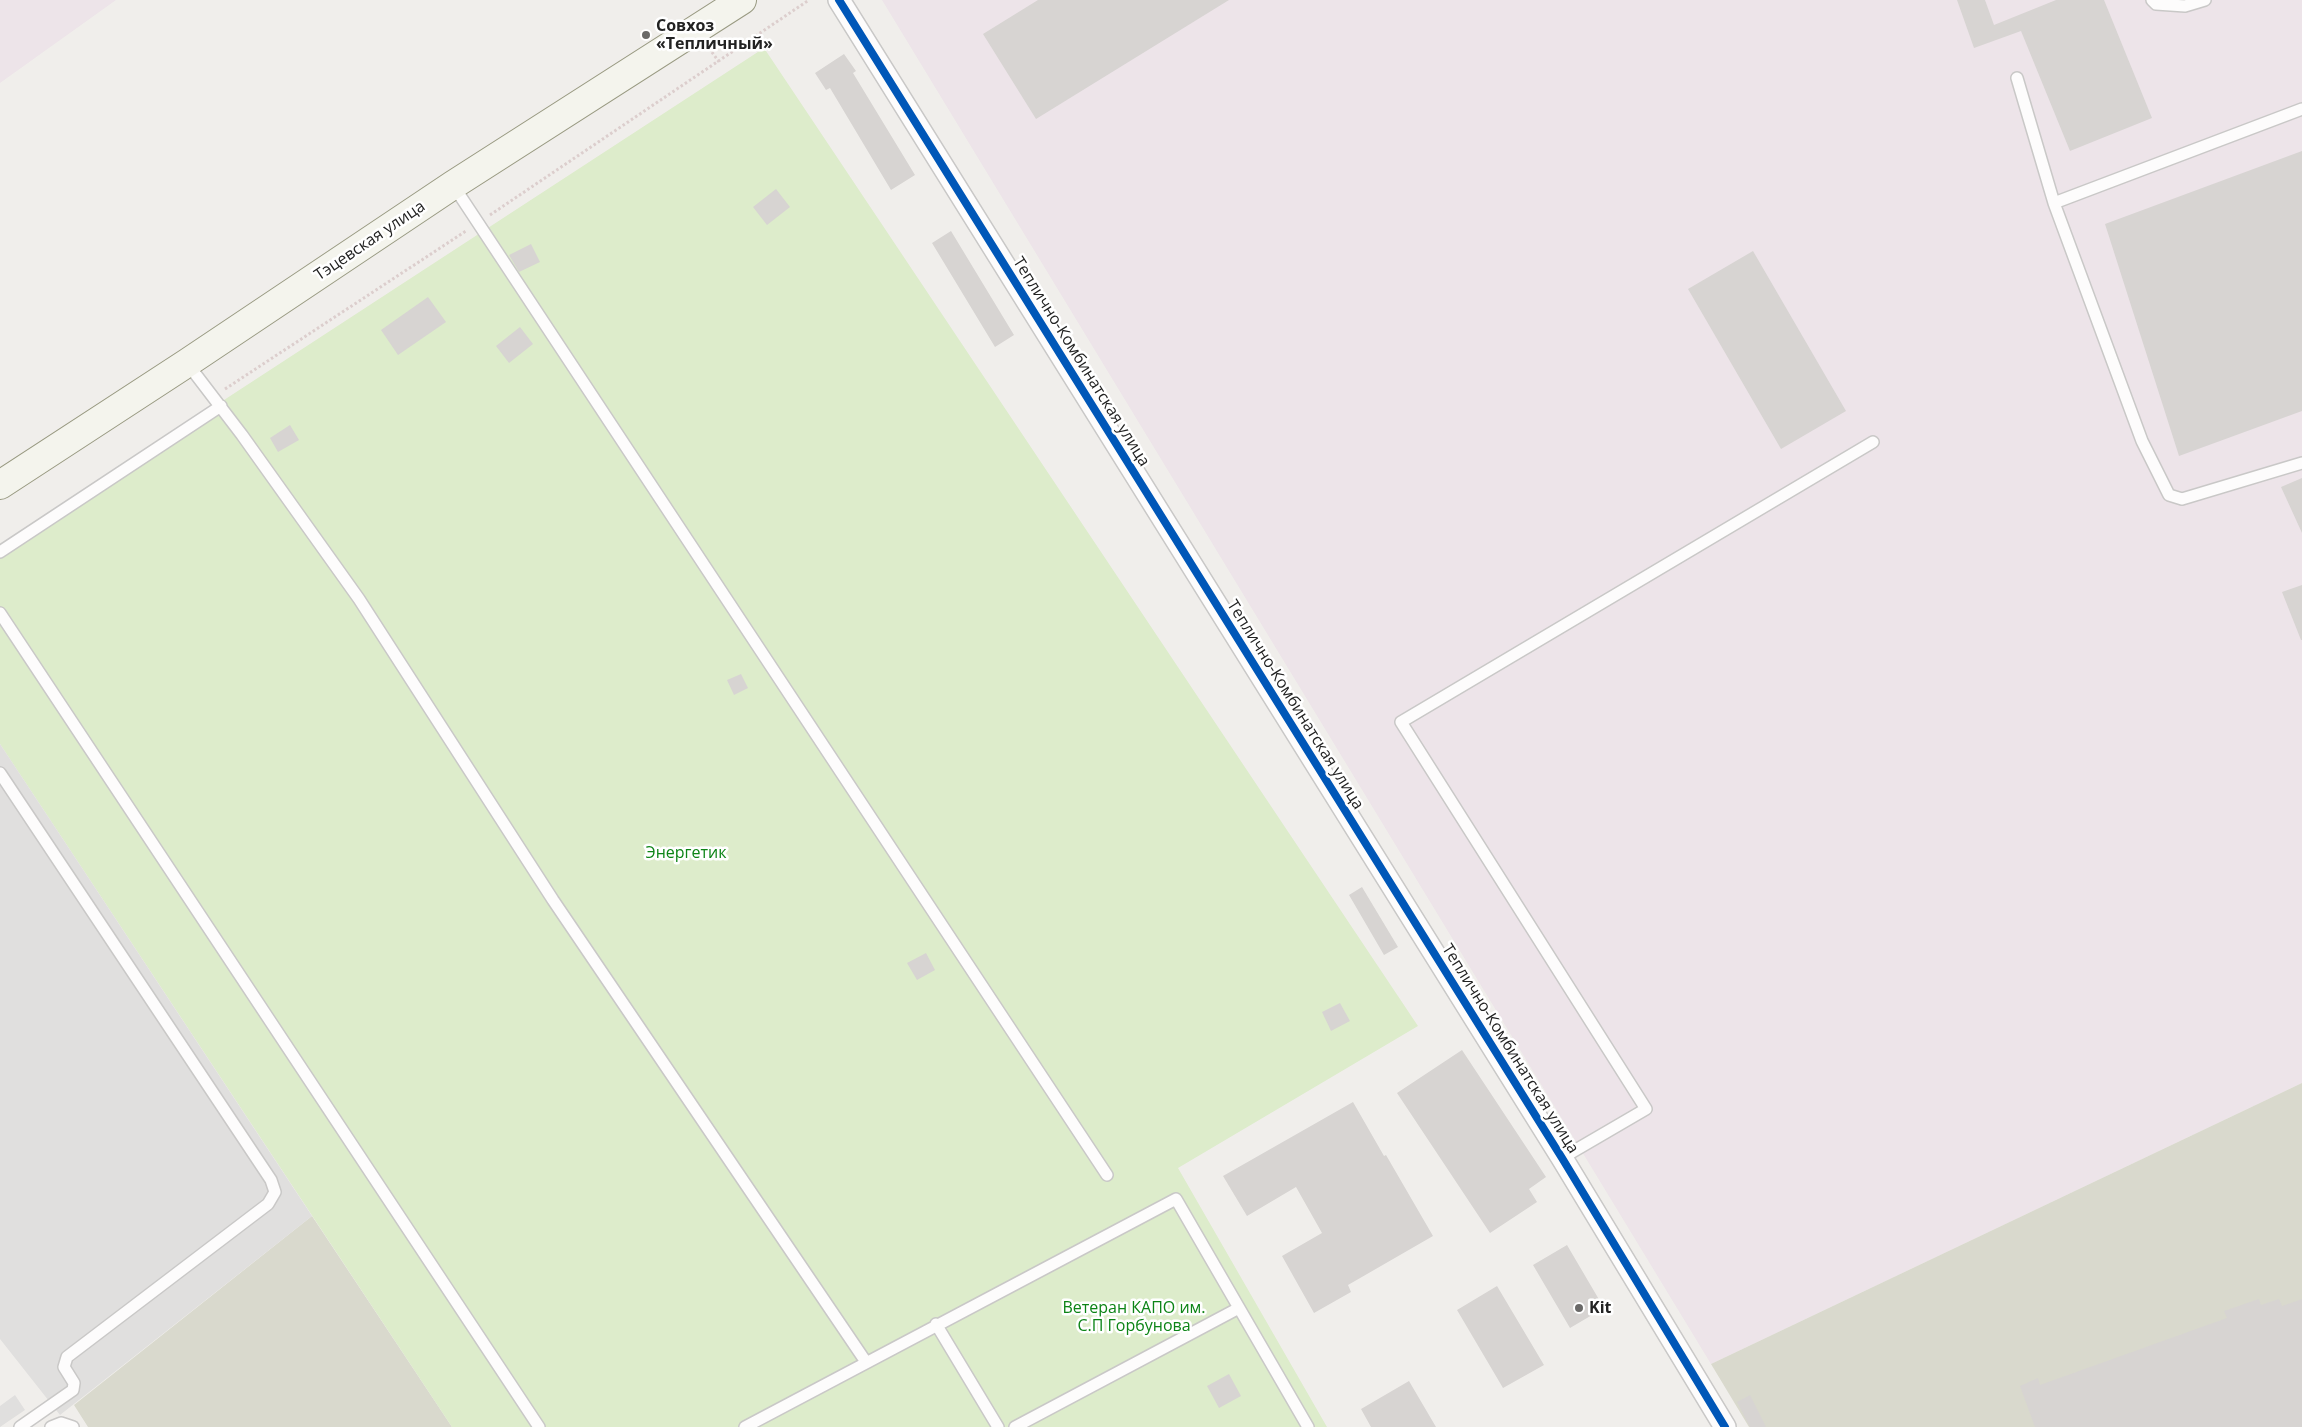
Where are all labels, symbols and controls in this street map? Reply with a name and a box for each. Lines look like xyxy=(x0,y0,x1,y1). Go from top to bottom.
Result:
place label: Совхоз «Тепличный» xyxy=(656,16,773,54)
marker: Совхоз «Тепличный» xyxy=(640,29,652,41)
street label: Тэцевская улица xyxy=(311,197,429,285)
street label: Теплично-Комбинатская улица xyxy=(1008,254,1154,470)
street label: Теплично-Комбинатская улица xyxy=(1222,597,1368,813)
park label: Энергетик xyxy=(646,843,726,863)
street label: Теплично-Комбинатская улица xyxy=(1437,941,1583,1157)
park label: Ветеран КАПО им. С.П Горбунова xyxy=(1062,1298,1206,1336)
place label: Kit xyxy=(1589,1298,1611,1318)
marker: Kit xyxy=(1573,1302,1585,1314)

